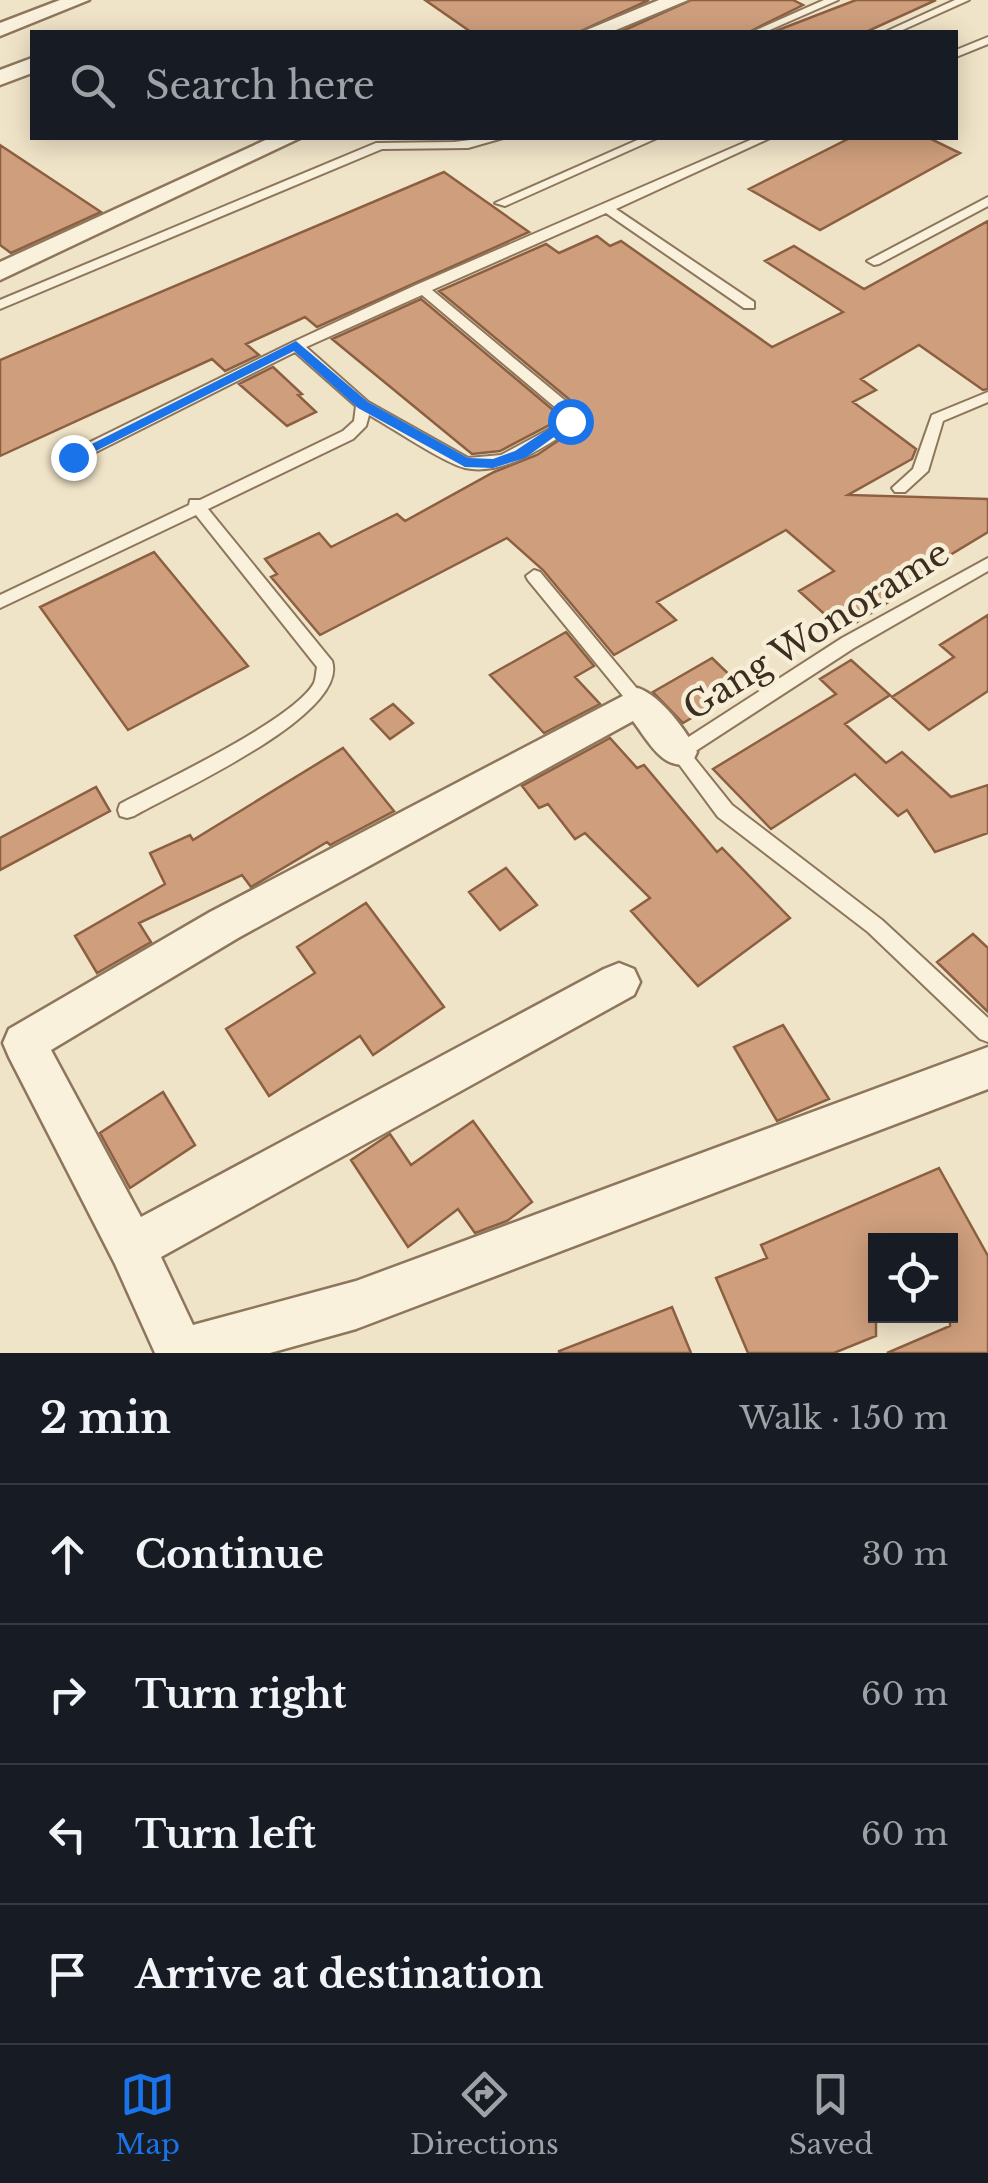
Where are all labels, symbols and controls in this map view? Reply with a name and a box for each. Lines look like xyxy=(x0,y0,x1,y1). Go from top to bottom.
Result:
search box xyxy=(30,30,958,140)
icon: search xyxy=(65,58,120,113)
text: Search here xyxy=(145,62,375,109)
route start xyxy=(548,399,594,445)
route end xyxy=(51,435,97,481)
street label: Gang Wonorame xyxy=(675,531,957,729)
map controls xyxy=(868,1233,958,1323)
button: locate xyxy=(868,1233,958,1323)
text: 2 min xyxy=(40,1392,171,1444)
text: Walk · 150 m xyxy=(739,1398,948,1438)
icon: ahead xyxy=(40,1527,95,1582)
text: Continue xyxy=(135,1531,324,1578)
text: 30 m xyxy=(862,1534,948,1574)
icon: right xyxy=(40,1667,95,1722)
text: Turn right xyxy=(135,1671,346,1718)
text: 60 m xyxy=(861,1674,948,1714)
icon: left xyxy=(40,1807,95,1862)
text: Turn left xyxy=(135,1811,316,1858)
text: 60 m xyxy=(861,1814,948,1854)
icon: arrive xyxy=(40,1947,95,2002)
text: Arrive at destination xyxy=(135,1951,544,1998)
tab: Map xyxy=(115,2067,180,2162)
tab: Directions xyxy=(410,2067,559,2162)
tab: Saved xyxy=(789,2067,873,2162)

